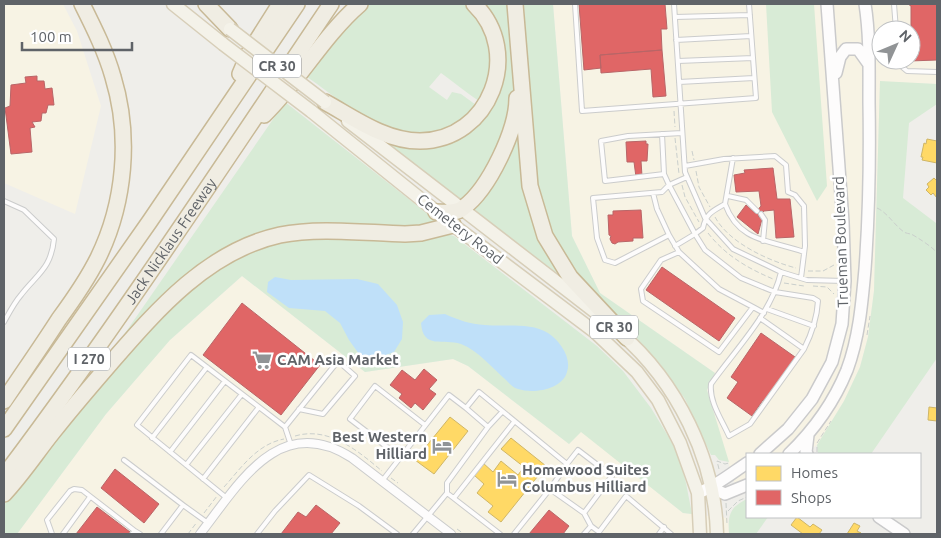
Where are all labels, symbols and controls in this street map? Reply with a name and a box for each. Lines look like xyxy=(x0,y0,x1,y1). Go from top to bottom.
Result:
scale bar xyxy=(22,20,132,52)
north arrow xyxy=(871,20,921,70)
text: N xyxy=(896,27,915,45)
text: 100 m xyxy=(30,28,72,45)
road number: CR 30 xyxy=(253,54,301,78)
street label: Jack Nicklaus Freeway xyxy=(121,175,219,307)
street label: Trueman Boulevard xyxy=(830,176,851,308)
street label: Cemetery Road xyxy=(414,190,507,267)
road number: CR 30 xyxy=(590,316,638,338)
road number: I 270 xyxy=(68,348,110,370)
supermarket icon: CAM Asia Market xyxy=(251,349,273,371)
place label: CAM Asia Market xyxy=(277,351,399,368)
place label: Best Western Hilliard xyxy=(332,428,427,462)
hotel icon: Best Western Hilliard xyxy=(431,435,453,457)
legend xyxy=(746,453,921,518)
place label: Homewood Suites Columbus Hilliard xyxy=(522,461,649,495)
text: Homes xyxy=(791,464,838,481)
hotel icon: Homewood Suites Columbus Hilliard xyxy=(496,468,518,490)
text: Shops xyxy=(791,489,832,506)

